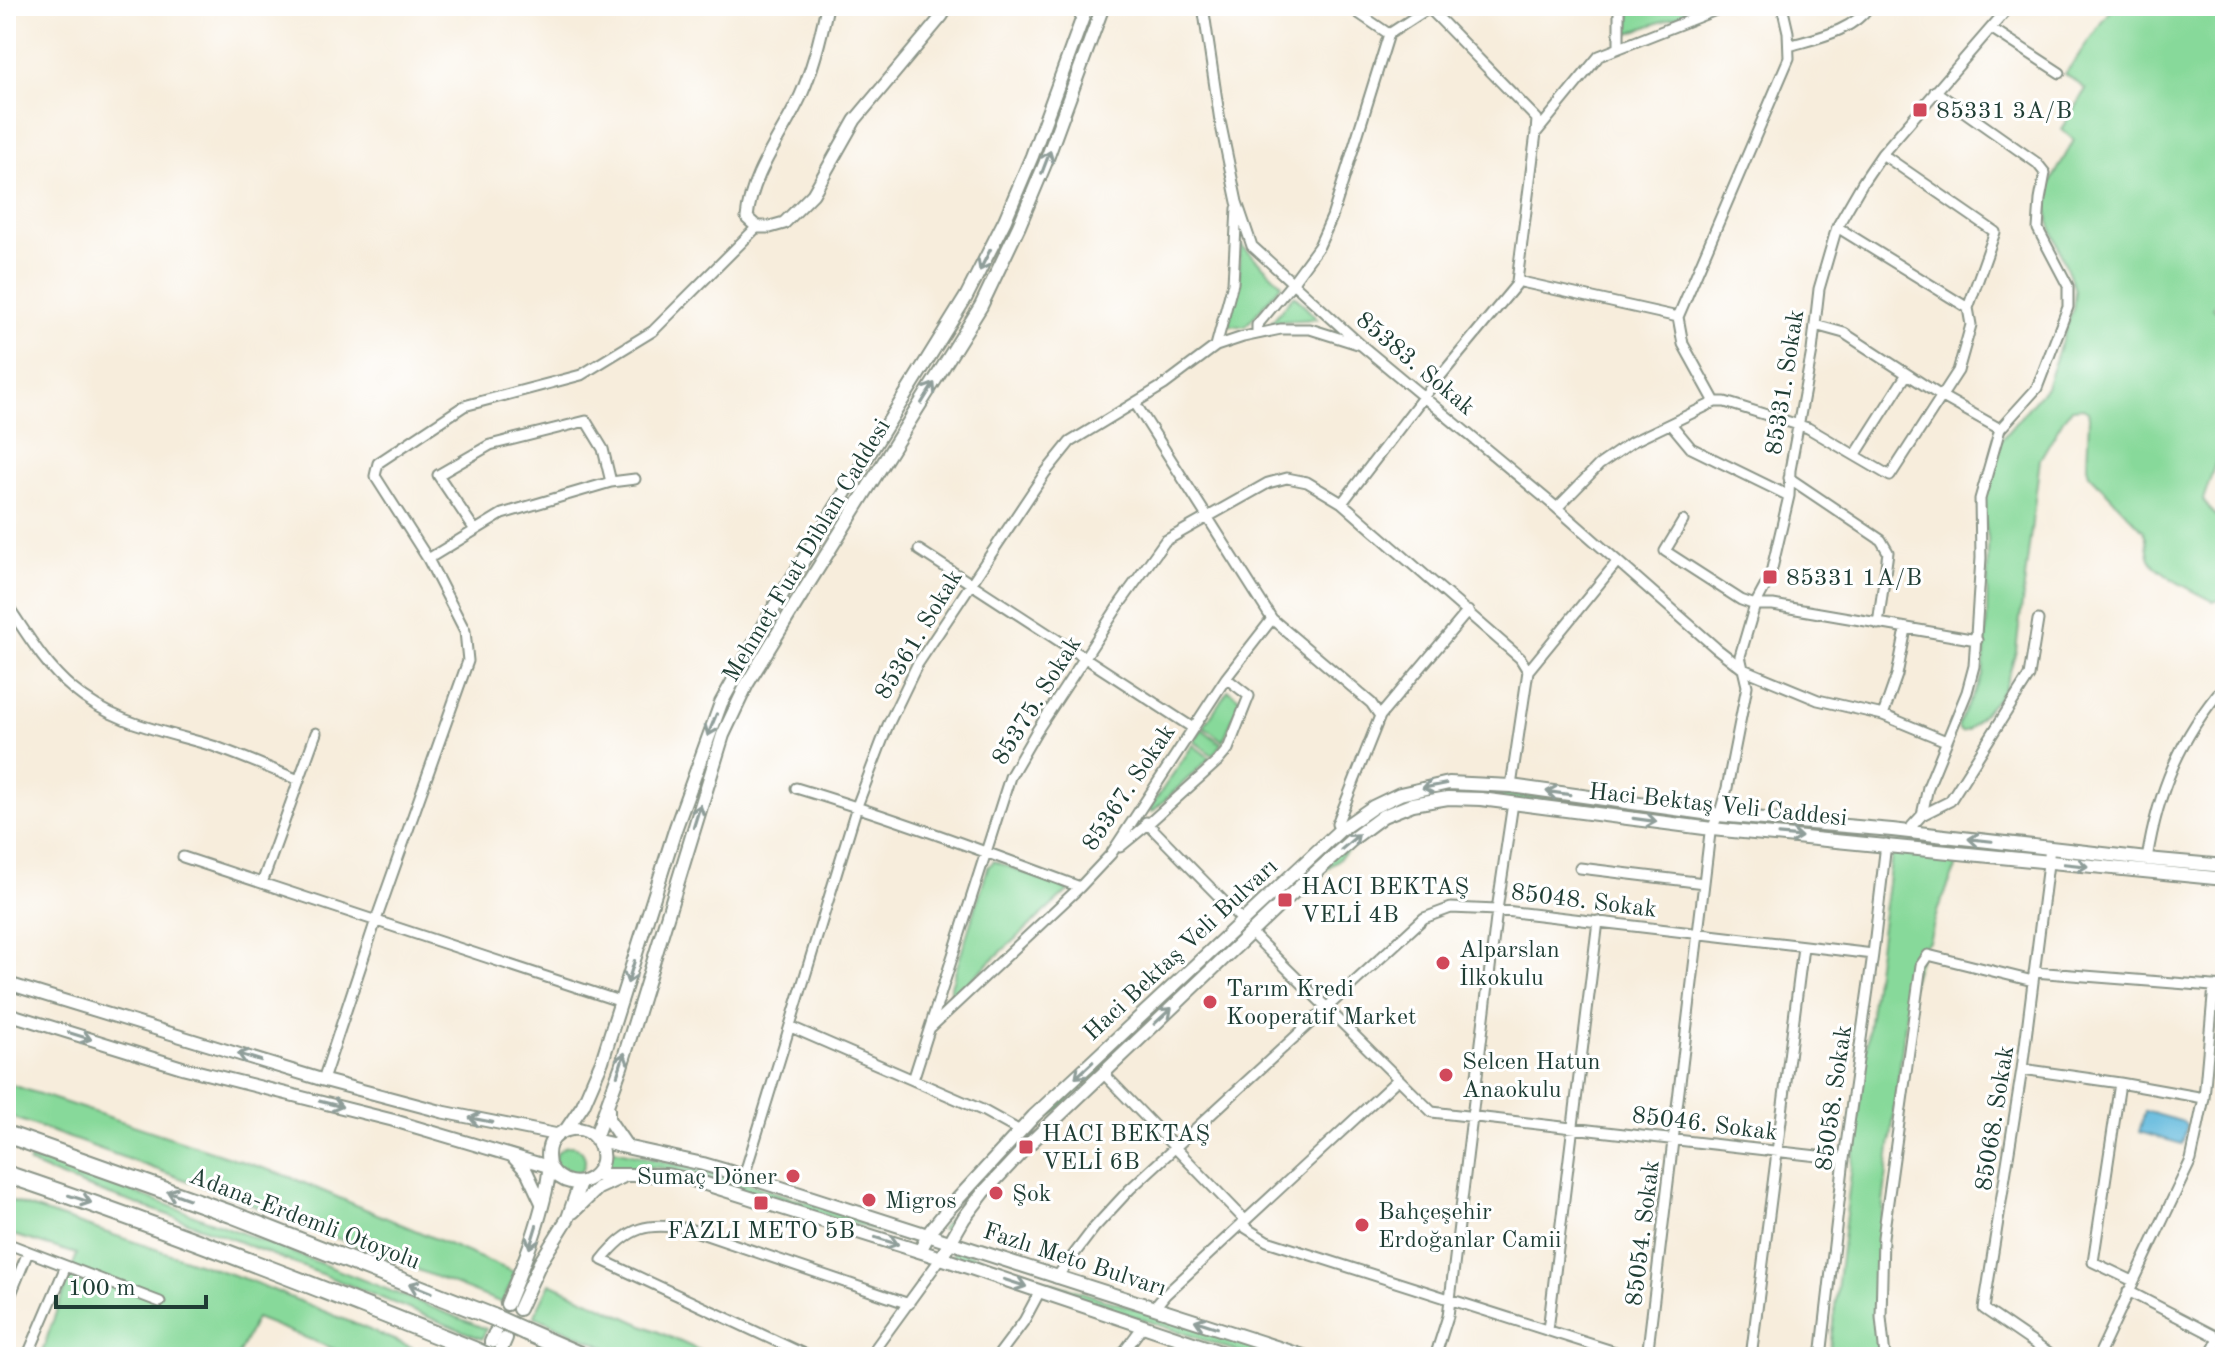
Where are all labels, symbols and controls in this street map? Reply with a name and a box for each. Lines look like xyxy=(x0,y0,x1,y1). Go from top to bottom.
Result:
place label: 85331 3A/B xyxy=(1936,100,2072,124)
marker: 85331 3A/B xyxy=(1911,101,1929,119)
one-way arrow xyxy=(1040,150,1054,175)
one-way arrow xyxy=(977,247,992,271)
street label: 85383. Sokak xyxy=(1351,308,1479,421)
street label: 85331. Sokak xyxy=(1763,308,1809,457)
one-way arrow xyxy=(920,382,936,405)
street label: Mehmet Fuat Diblan Caddesi xyxy=(720,415,896,687)
street label: 85361. Sokak xyxy=(872,566,968,704)
place label: 85331 1A/B xyxy=(1786,567,1922,591)
marker: 85331 1A/B xyxy=(1761,568,1779,586)
street label: 85375. Sokak xyxy=(989,633,1087,770)
one-way arrow xyxy=(704,712,718,737)
street label: 85367. Sokak xyxy=(1079,721,1181,856)
one-way arrow xyxy=(1422,780,1447,795)
street label: Haci Bektaş Veli Caddesi xyxy=(1587,780,1848,832)
one-way arrow xyxy=(1546,785,1571,800)
one-way arrow xyxy=(690,803,705,829)
one-way arrow xyxy=(1632,813,1658,828)
one-way arrow xyxy=(1776,828,1803,843)
one-way arrow xyxy=(1967,832,1994,847)
one-way arrow xyxy=(1339,833,1360,851)
street label: Haci Bektaş Veli Bulvarı xyxy=(1080,855,1283,1046)
one-way arrow xyxy=(2062,857,2089,872)
place label: HACI BEKTAŞ VELİ 4B xyxy=(1301,876,1469,928)
street label: 85048. Sokak xyxy=(1510,881,1658,923)
marker: HACI BEKTAŞ VELİ 4B xyxy=(1276,891,1294,909)
place label: Alparslan İlkokulu xyxy=(1459,939,1560,991)
marker: Alparslan İlkokulu xyxy=(1434,954,1452,972)
one-way arrow xyxy=(623,959,638,985)
place label: Tarım Kredi Kooperatif Market xyxy=(1226,978,1416,1030)
marker: Tarım Kredi Kooperatif Market xyxy=(1201,993,1219,1011)
one-way arrow xyxy=(1153,1007,1173,1026)
street label: 85058. Sokak xyxy=(1813,1024,1857,1173)
one-way arrow xyxy=(68,1029,93,1044)
street label: 85068. Sokak xyxy=(1973,1044,2019,1193)
one-way arrow xyxy=(236,1049,262,1064)
place label: Selcen Hatun Anaokulu xyxy=(1462,1051,1601,1103)
one-way arrow xyxy=(615,1052,630,1077)
one-way arrow xyxy=(1074,1060,1094,1078)
marker: Selcen Hatun Anaokulu xyxy=(1437,1066,1455,1084)
one-way arrow xyxy=(318,1098,344,1113)
street label: 85046. Sokak xyxy=(1631,1104,1779,1146)
one-way arrow xyxy=(469,1111,494,1126)
place label: HACI BEKTAŞ VELİ 6B xyxy=(1042,1123,1210,1175)
marker: HACI BEKTAŞ VELİ 6B xyxy=(1017,1138,1035,1156)
street label: 85054. Sokak xyxy=(1623,1159,1665,1307)
street label: Adana-Erdemli Otoyolu xyxy=(186,1165,423,1275)
place label: Sumaç Döner xyxy=(637,1166,777,1190)
marker: Sumaç Döner xyxy=(784,1167,802,1185)
place label: Şok xyxy=(1012,1183,1051,1207)
marker: Şok xyxy=(987,1184,1005,1202)
one-way arrow xyxy=(165,1186,190,1201)
place label: Migros xyxy=(885,1190,957,1214)
marker: Migros xyxy=(860,1191,878,1209)
one-way arrow xyxy=(67,1192,92,1207)
marker: FAZLI METO 5B xyxy=(752,1194,770,1212)
place label: Bahçeşehir Erdoğanlar Camii xyxy=(1378,1201,1561,1253)
marker: Bahçeşehir Erdoğanlar Camii xyxy=(1353,1216,1371,1234)
place label: FAZLI METO 5B xyxy=(667,1220,855,1244)
street label: Fazlı Meto Bulvarı xyxy=(980,1220,1169,1302)
one-way arrow xyxy=(525,1224,540,1250)
one-way arrow xyxy=(874,1234,900,1249)
scale bar xyxy=(56,1259,206,1309)
one-way arrow xyxy=(1002,1276,1027,1291)
text: 100 m xyxy=(68,1277,136,1301)
one-way arrow xyxy=(408,1280,433,1294)
one-way arrow xyxy=(1194,1316,1219,1330)

